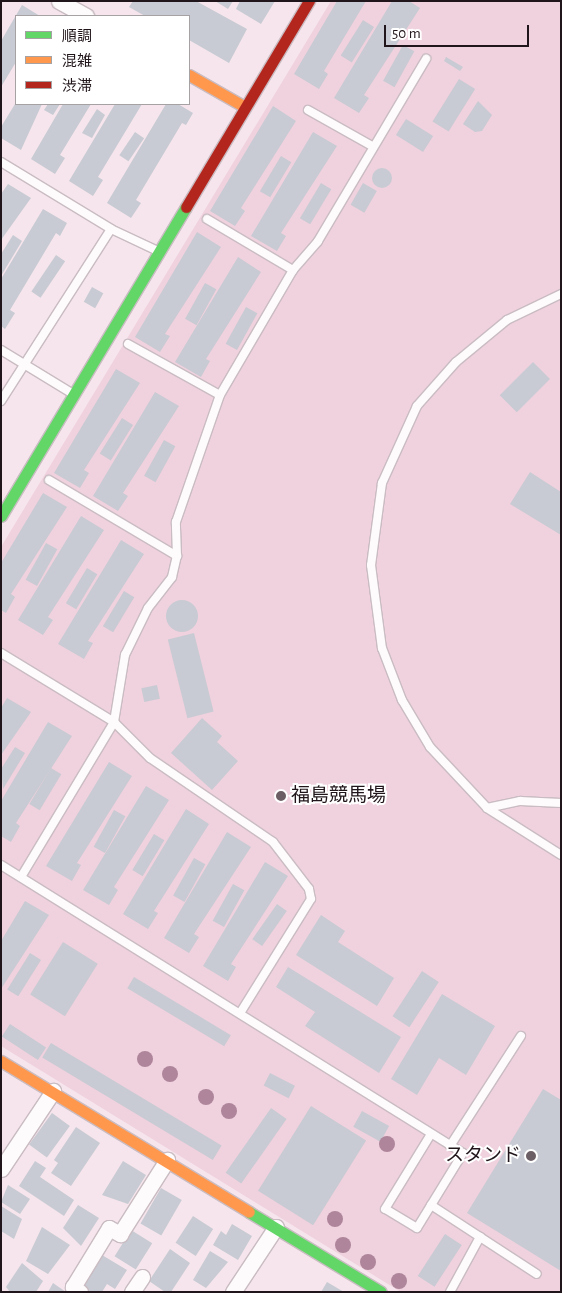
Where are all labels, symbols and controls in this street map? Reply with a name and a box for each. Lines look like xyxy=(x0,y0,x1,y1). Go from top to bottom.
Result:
legend xyxy=(15,15,190,105)
scale bar xyxy=(387,15,532,47)
text: 50 m xyxy=(392,26,421,41)
text: 順調 xyxy=(62,29,92,44)
text: 混雑 xyxy=(62,54,92,69)
text: 渋滞 xyxy=(62,79,92,94)
place label: 福島競馬場 xyxy=(291,785,386,807)
marker: 福島競馬場 xyxy=(275,790,287,802)
place label: スタンド xyxy=(445,1145,521,1167)
marker: スタンド xyxy=(525,1150,537,1162)

